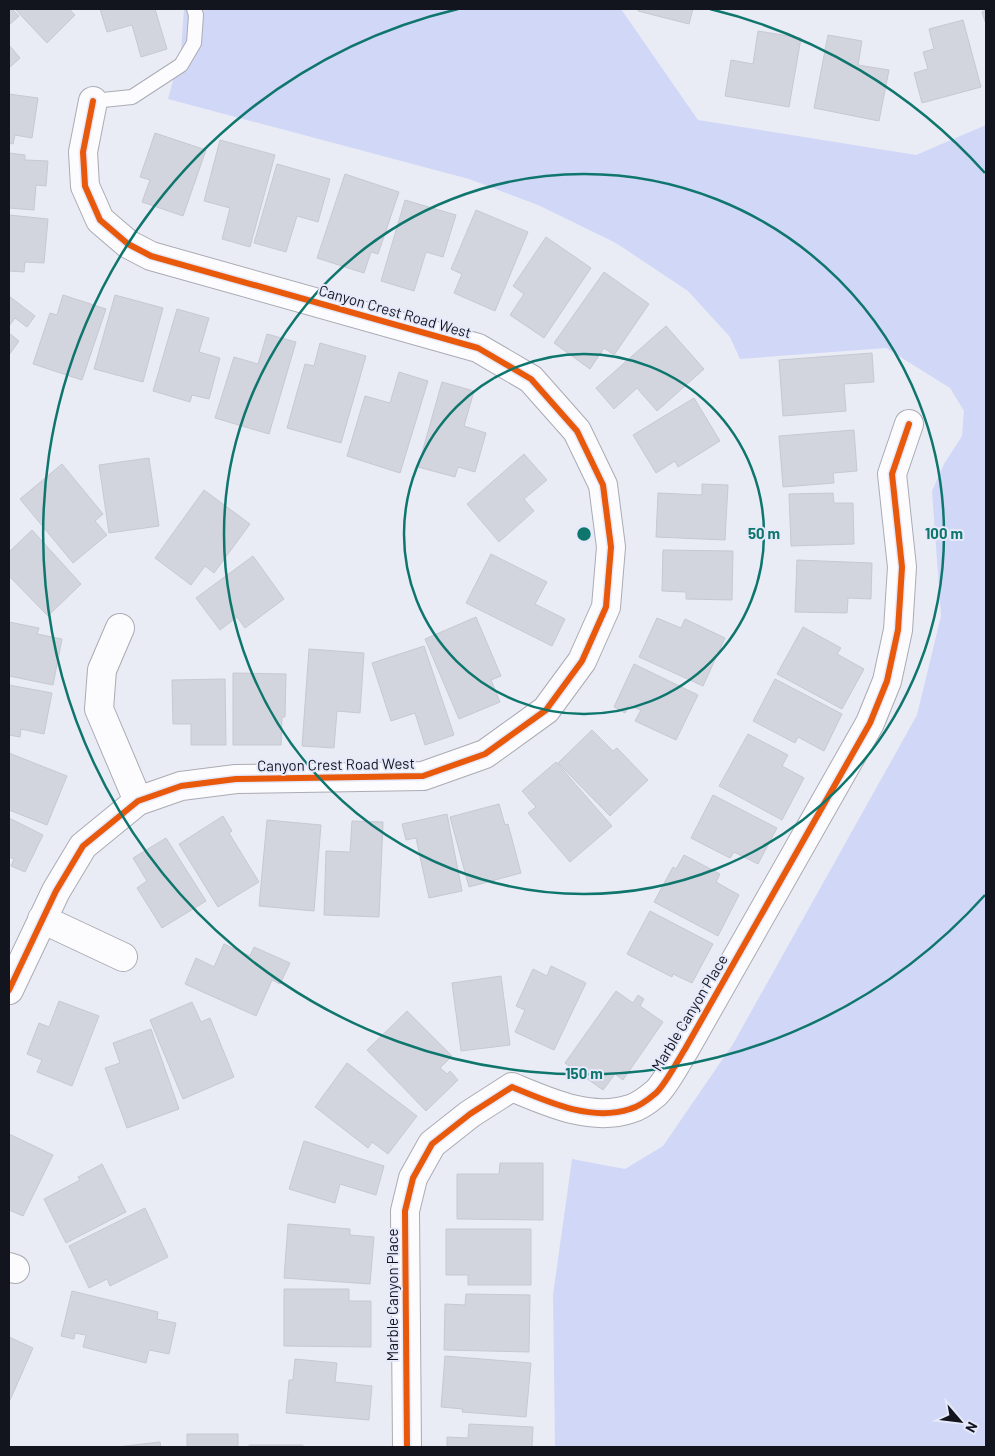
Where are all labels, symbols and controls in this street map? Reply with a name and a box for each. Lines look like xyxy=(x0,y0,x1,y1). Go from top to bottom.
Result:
street label: Canyon Crest Road West xyxy=(317,281,474,341)
text: 50 m xyxy=(748,524,780,542)
text: 100 m xyxy=(925,524,963,542)
centre of rings xyxy=(575,525,593,543)
street label: Canyon Crest Road West xyxy=(257,754,415,774)
street label: Marble Canyon Place xyxy=(647,951,731,1074)
text: 150 m xyxy=(565,1064,603,1082)
street label: Marble Canyon Place xyxy=(383,1229,401,1361)
north arrow xyxy=(935,1396,985,1446)
text: N xyxy=(962,1419,982,1435)

